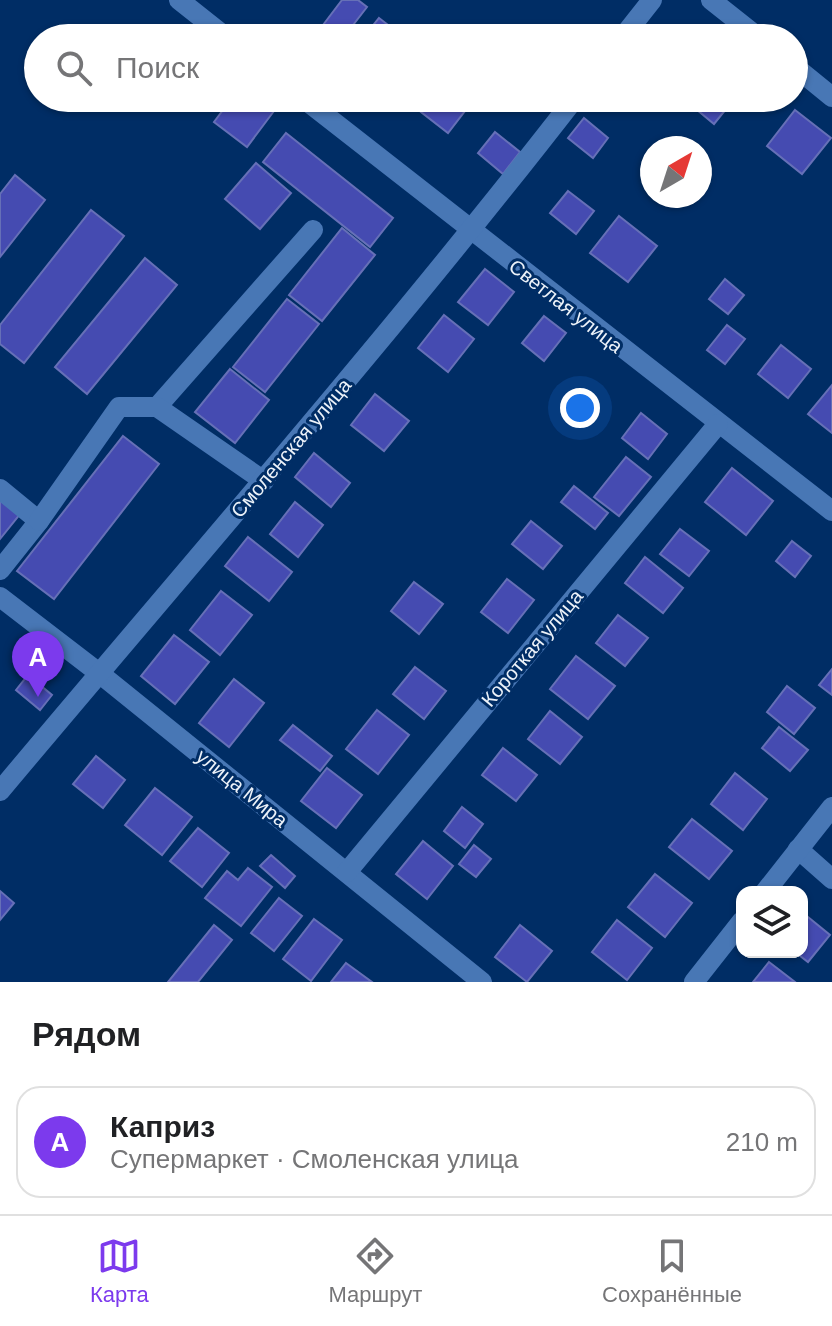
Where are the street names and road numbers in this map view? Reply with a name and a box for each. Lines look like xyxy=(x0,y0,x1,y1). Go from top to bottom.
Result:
street label: Светлая улица xyxy=(505,255,628,358)
street label: Смоленская улица xyxy=(227,373,356,522)
street label: Короткая улица xyxy=(477,585,588,711)
street label: улица Мира xyxy=(192,745,293,832)

